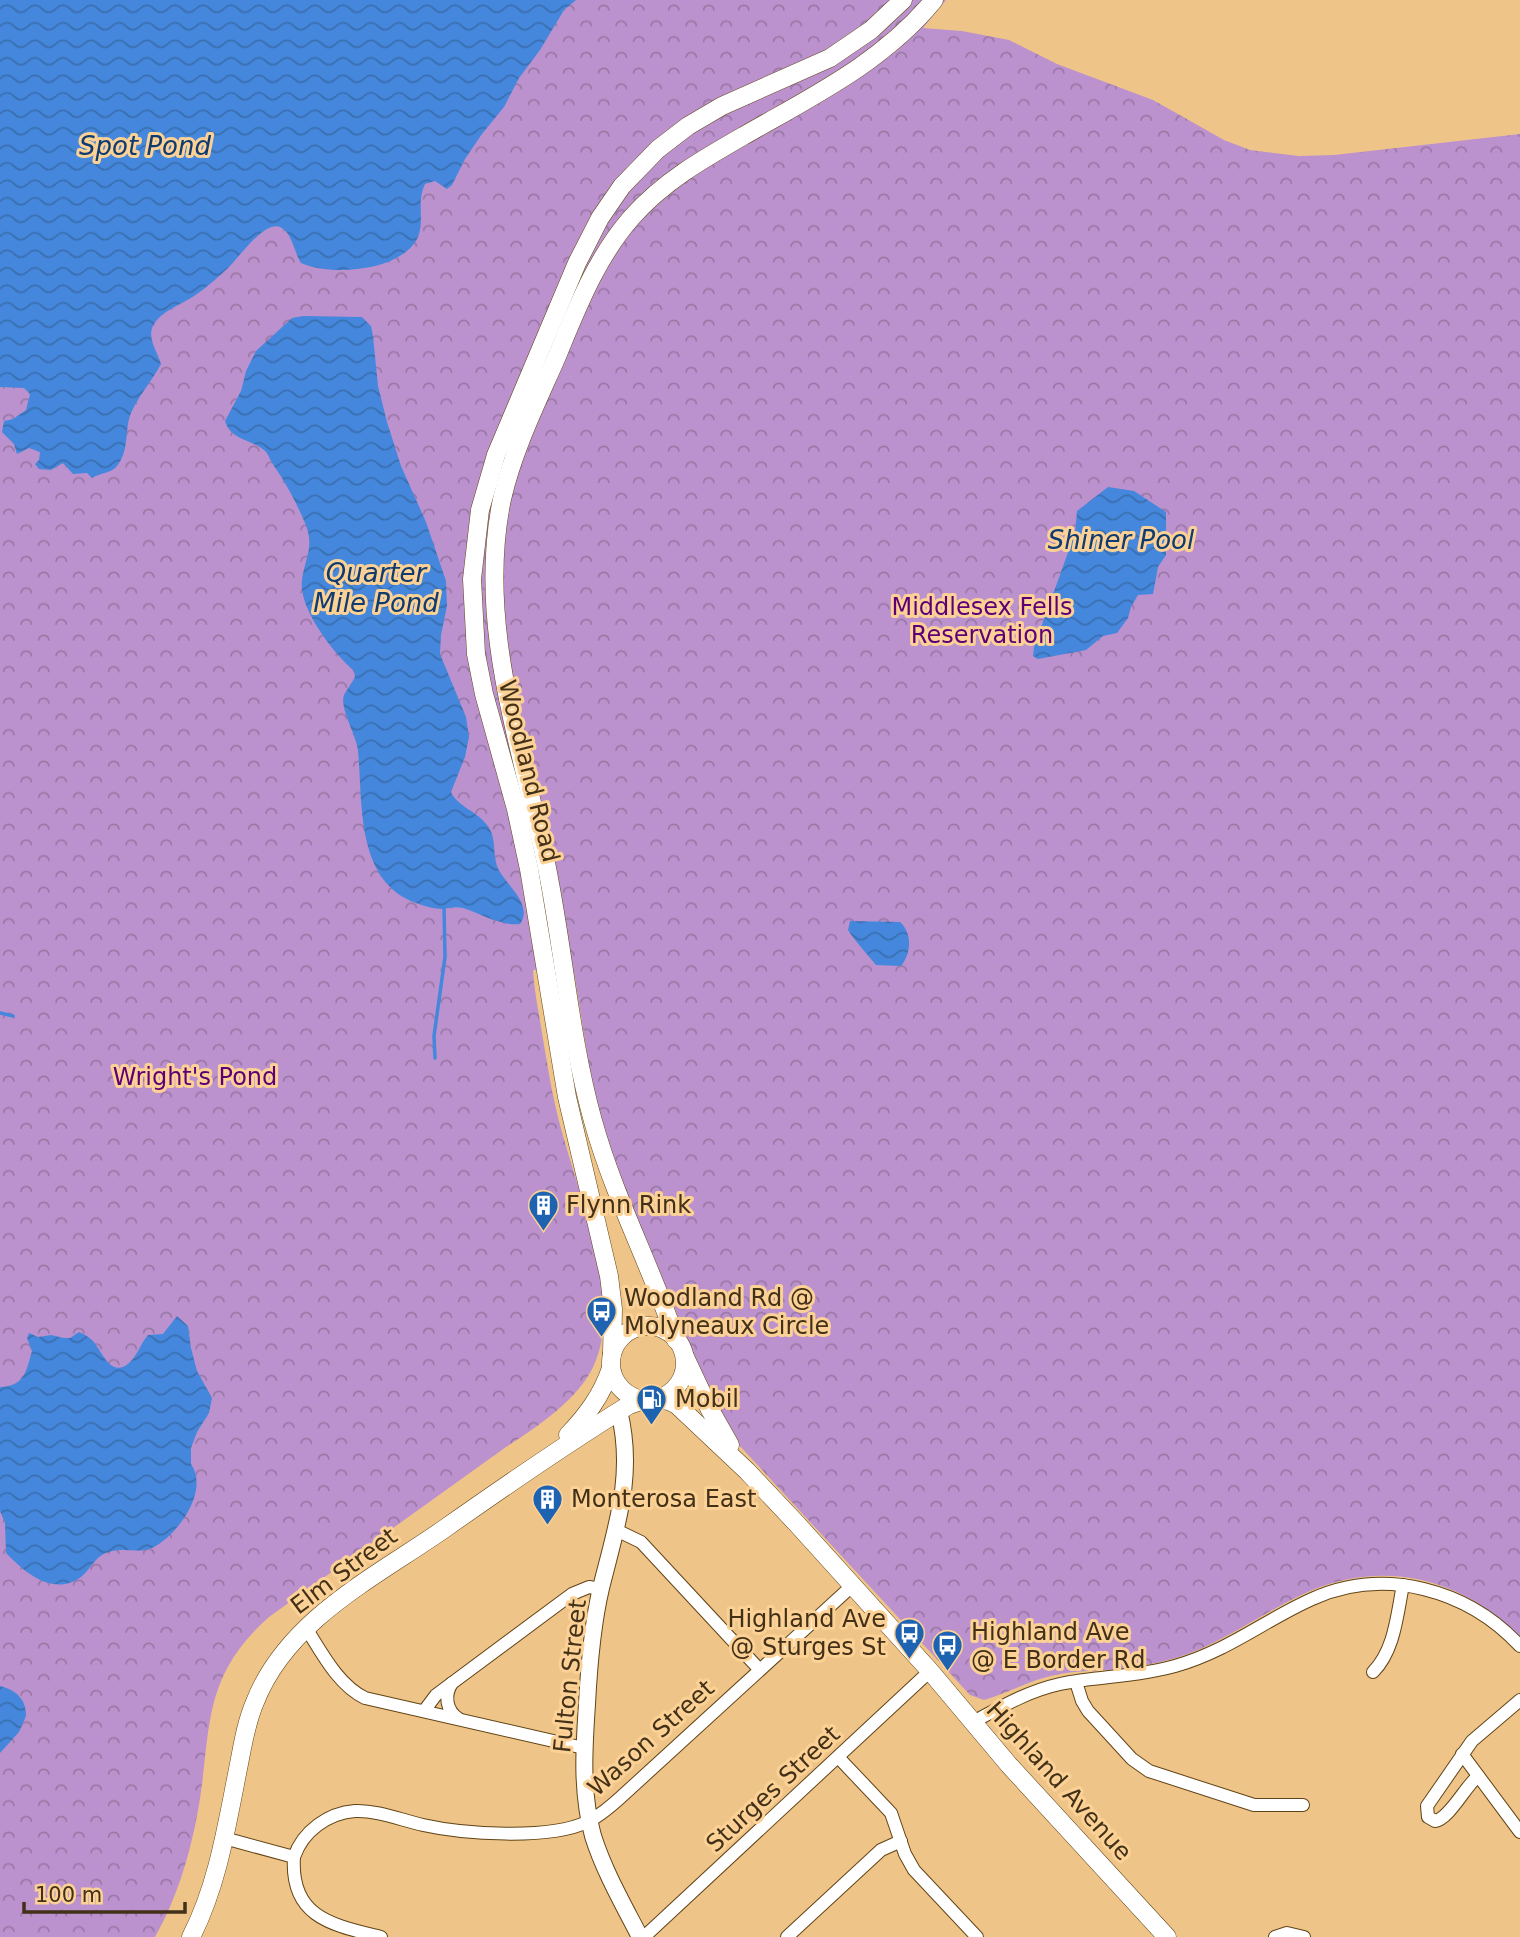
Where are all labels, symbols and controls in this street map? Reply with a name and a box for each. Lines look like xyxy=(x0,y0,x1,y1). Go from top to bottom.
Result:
water label: Spot Pond xyxy=(79,131,211,161)
water label: Shiner Pool xyxy=(1048,525,1195,555)
water label: Quarter Mile Pond xyxy=(313,558,439,618)
park label: Middlesex Fells Reservation xyxy=(891,593,1073,649)
street label: Woodland Road xyxy=(493,677,565,865)
park label: Wright's Pond xyxy=(113,1063,277,1091)
building icon: Flynn Rink xyxy=(526,1188,560,1232)
place label: Flynn Rink xyxy=(566,1191,691,1219)
place label: Woodland Rd @ Molyneaux Circle xyxy=(624,1284,829,1340)
bus stop icon: Woodland Rd @ Molyneaux Circle xyxy=(584,1295,618,1339)
fuel station icon: Mobil xyxy=(635,1382,669,1426)
place label: Mobil xyxy=(675,1385,739,1413)
building icon: Monterosa East xyxy=(531,1482,565,1526)
place label: Monterosa East xyxy=(571,1485,756,1513)
street label: Elm Street xyxy=(285,1522,403,1620)
street label: Fulton Street xyxy=(548,1598,592,1754)
place label: Highland Ave @ Sturges St xyxy=(727,1605,886,1661)
bus stop icon: Highland Ave @ Sturges St xyxy=(892,1616,926,1660)
place label: Highland Ave @ E Border Rd xyxy=(971,1618,1145,1674)
bus stop icon: Highland Ave @ E Border Rd xyxy=(931,1629,965,1673)
street label: Wason Street xyxy=(582,1674,720,1802)
street label: Highland Avenue xyxy=(980,1696,1138,1866)
street label: Sturges Street xyxy=(700,1720,846,1858)
scale bar xyxy=(24,1870,186,1914)
text: 100 m xyxy=(35,1883,102,1907)

